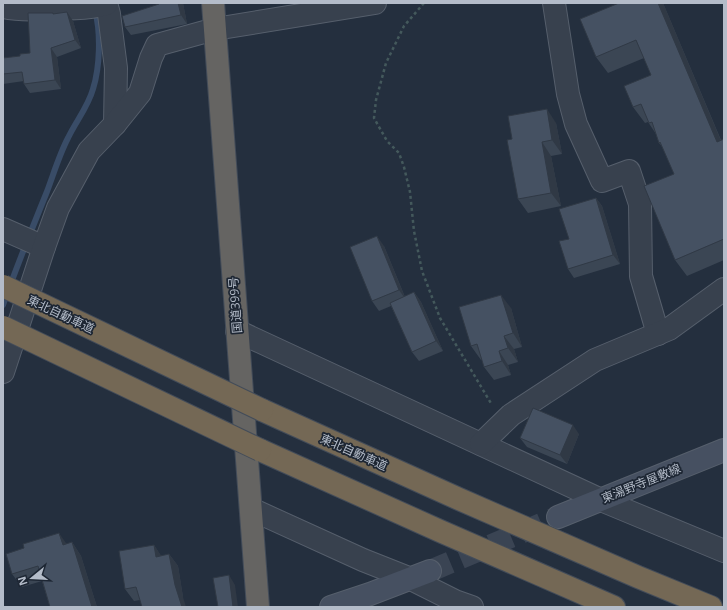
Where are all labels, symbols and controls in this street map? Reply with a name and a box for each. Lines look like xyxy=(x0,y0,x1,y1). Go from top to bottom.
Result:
street label: 国道399号 xyxy=(225,276,245,334)
street label: 東北自動車道 xyxy=(25,291,97,337)
street label: 東北自動車道 xyxy=(318,430,390,474)
street label: 東湯野寺屋敷線 xyxy=(599,459,683,507)
north arrow xyxy=(12,558,52,598)
text: N xyxy=(13,575,31,588)

